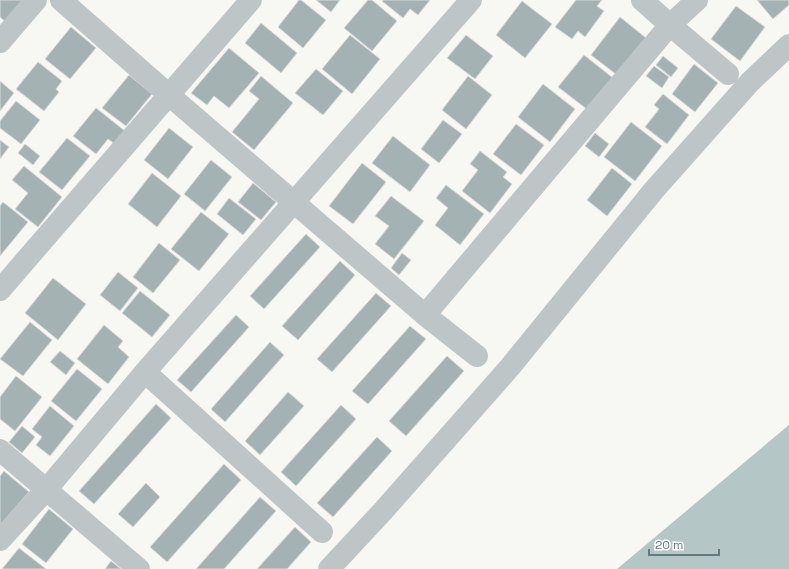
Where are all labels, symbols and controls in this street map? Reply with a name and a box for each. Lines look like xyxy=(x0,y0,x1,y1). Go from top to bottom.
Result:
scale bar xyxy=(649,531,719,557)
text: 20 m xyxy=(655,537,683,553)

